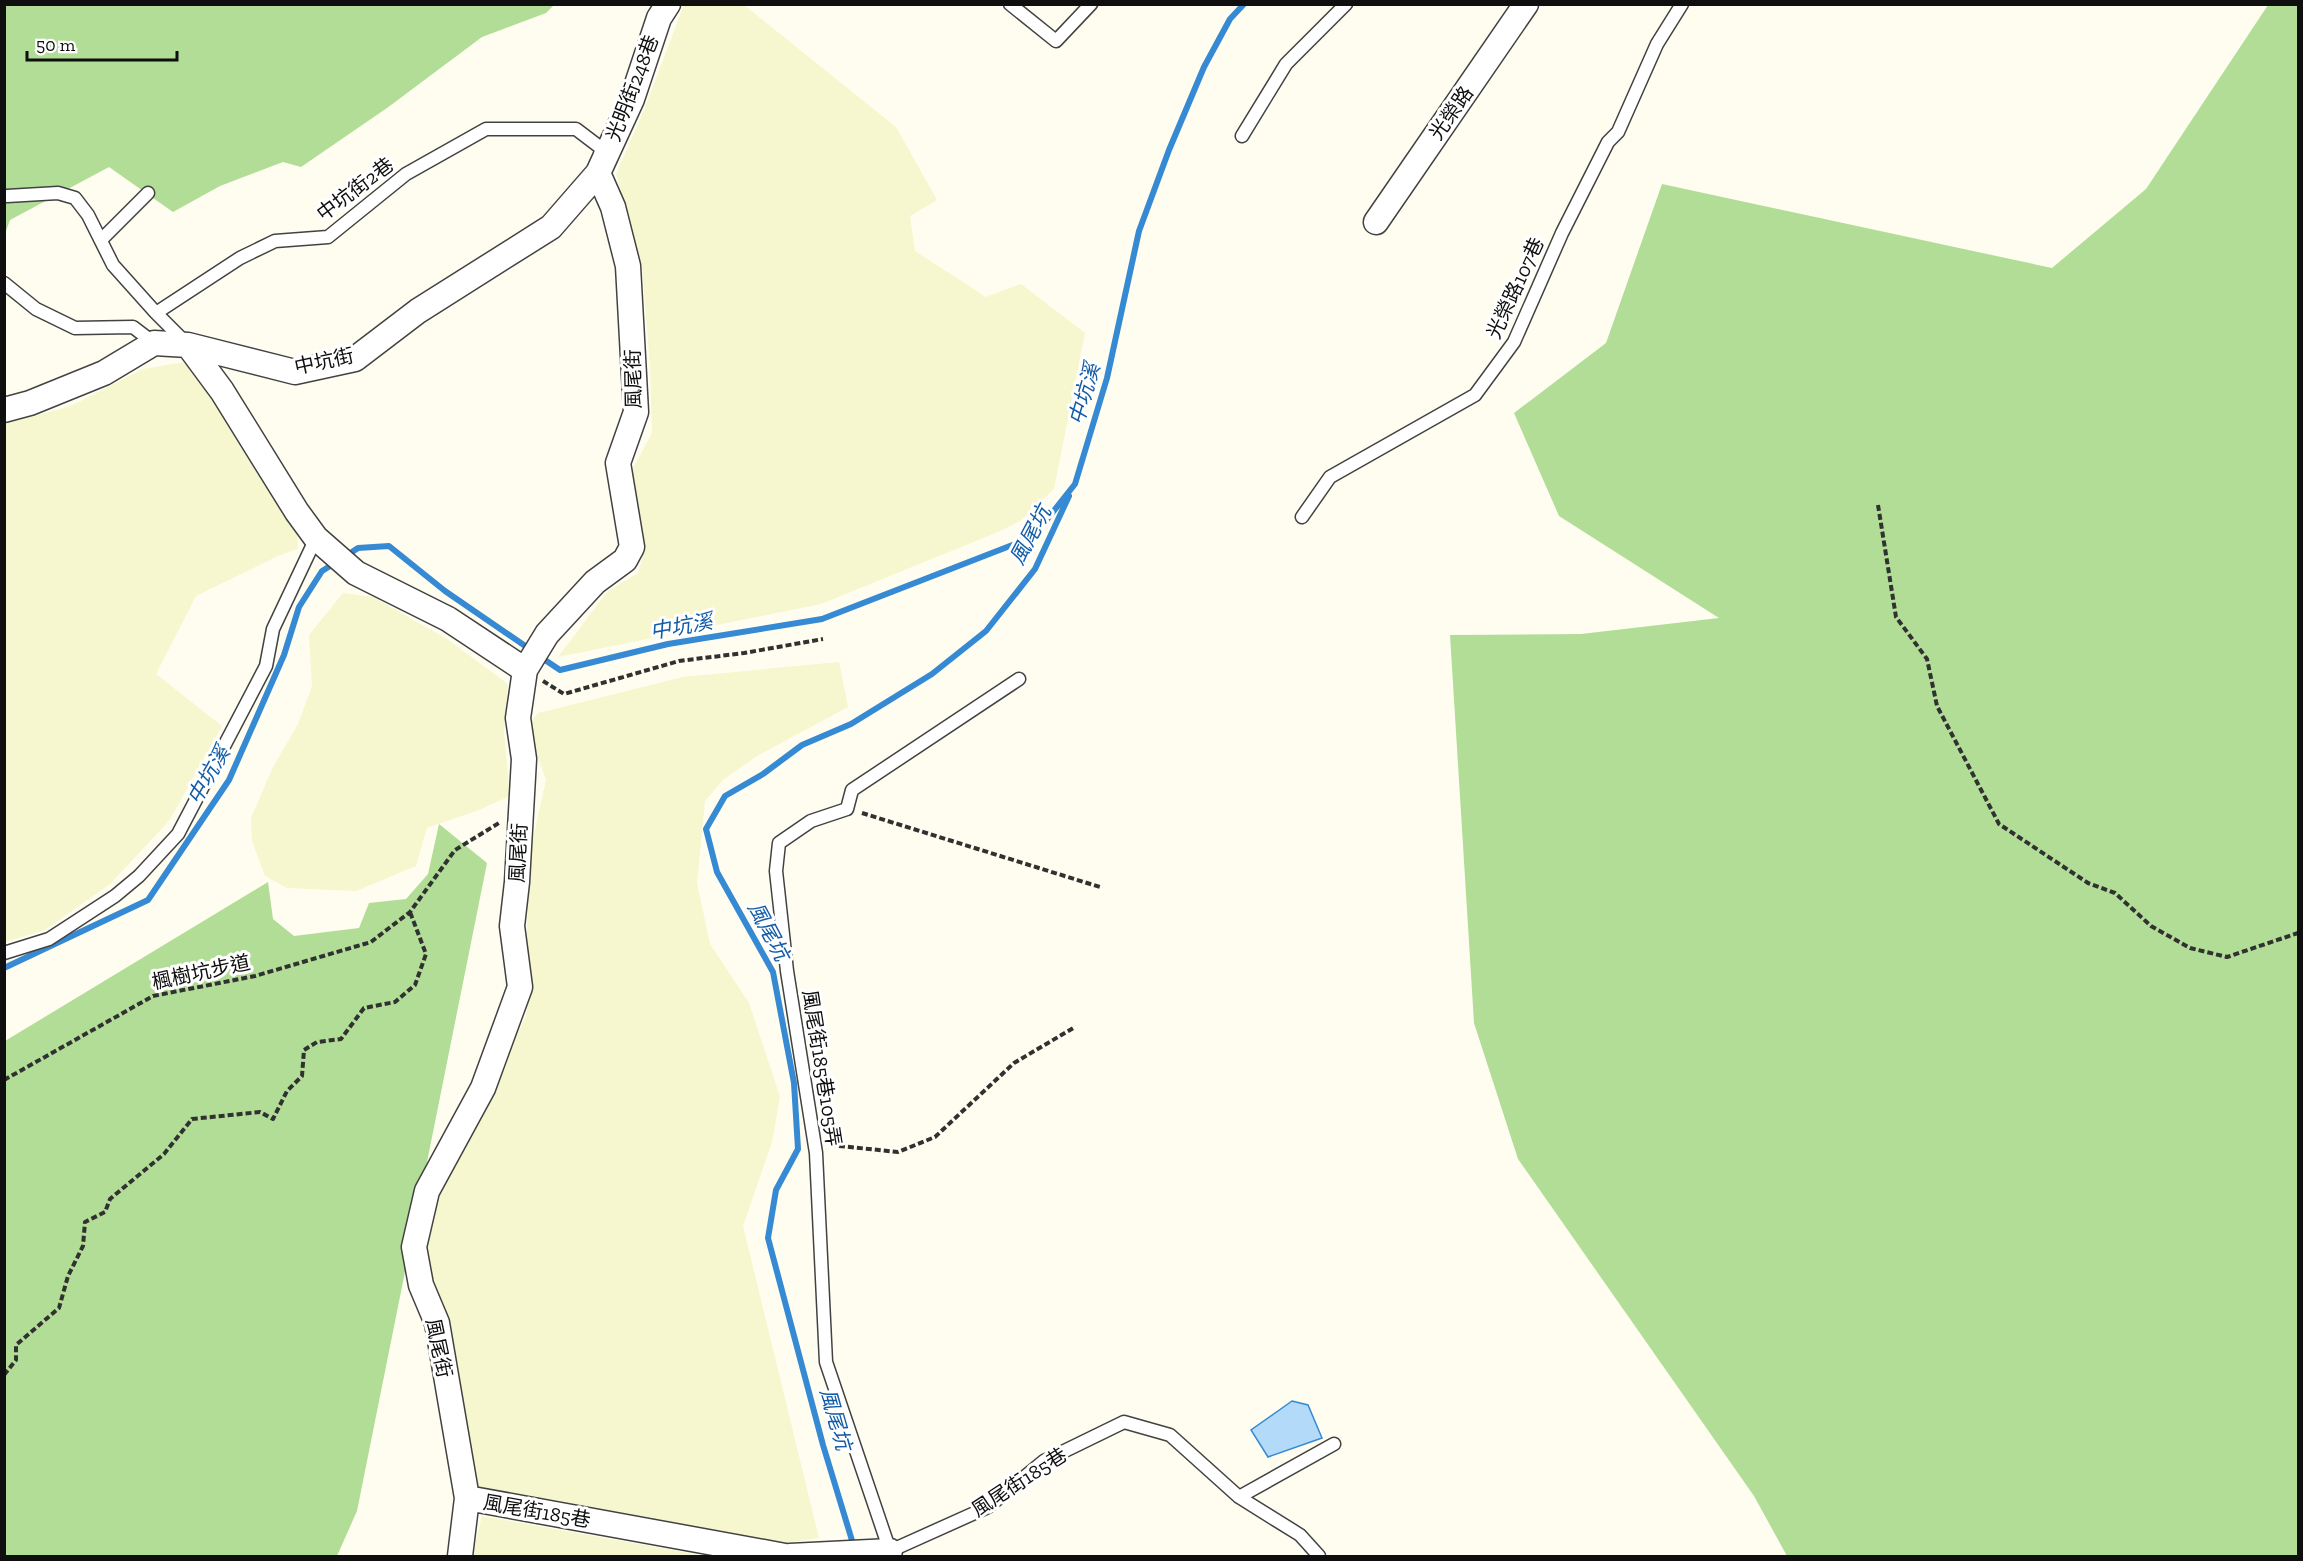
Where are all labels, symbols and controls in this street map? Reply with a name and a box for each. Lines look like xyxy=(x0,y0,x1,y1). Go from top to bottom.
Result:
scale bar xyxy=(27,24,177,62)
street label: 光明街248巷 xyxy=(601,31,663,145)
text: 50 m xyxy=(36,34,76,56)
street label: 光榮路 xyxy=(1424,82,1478,144)
street label: 中坑街2巷 xyxy=(312,152,398,226)
street label: 光榮路107巷 xyxy=(1481,234,1549,342)
street label: 中坑街 xyxy=(292,343,356,379)
street label: 風尾街 xyxy=(620,349,646,409)
water label: 中坑溪 xyxy=(1063,357,1106,428)
water label: 風尾坑 xyxy=(1004,499,1057,569)
water label: 中坑溪 xyxy=(648,608,717,644)
water label: 中坑溪 xyxy=(181,739,236,809)
street label: 風尾街 xyxy=(504,822,532,884)
water label: 風尾坑 xyxy=(743,897,796,967)
street label: 楓樹坑步道 xyxy=(150,950,252,994)
street label: 風尾街185巷105弄 xyxy=(798,988,846,1148)
street label: 風尾街 xyxy=(421,1316,457,1380)
water label: 風尾坑 xyxy=(815,1385,858,1456)
street label: 風尾街185巷 xyxy=(967,1442,1071,1522)
street label: 風尾街185巷 xyxy=(481,1490,593,1532)

